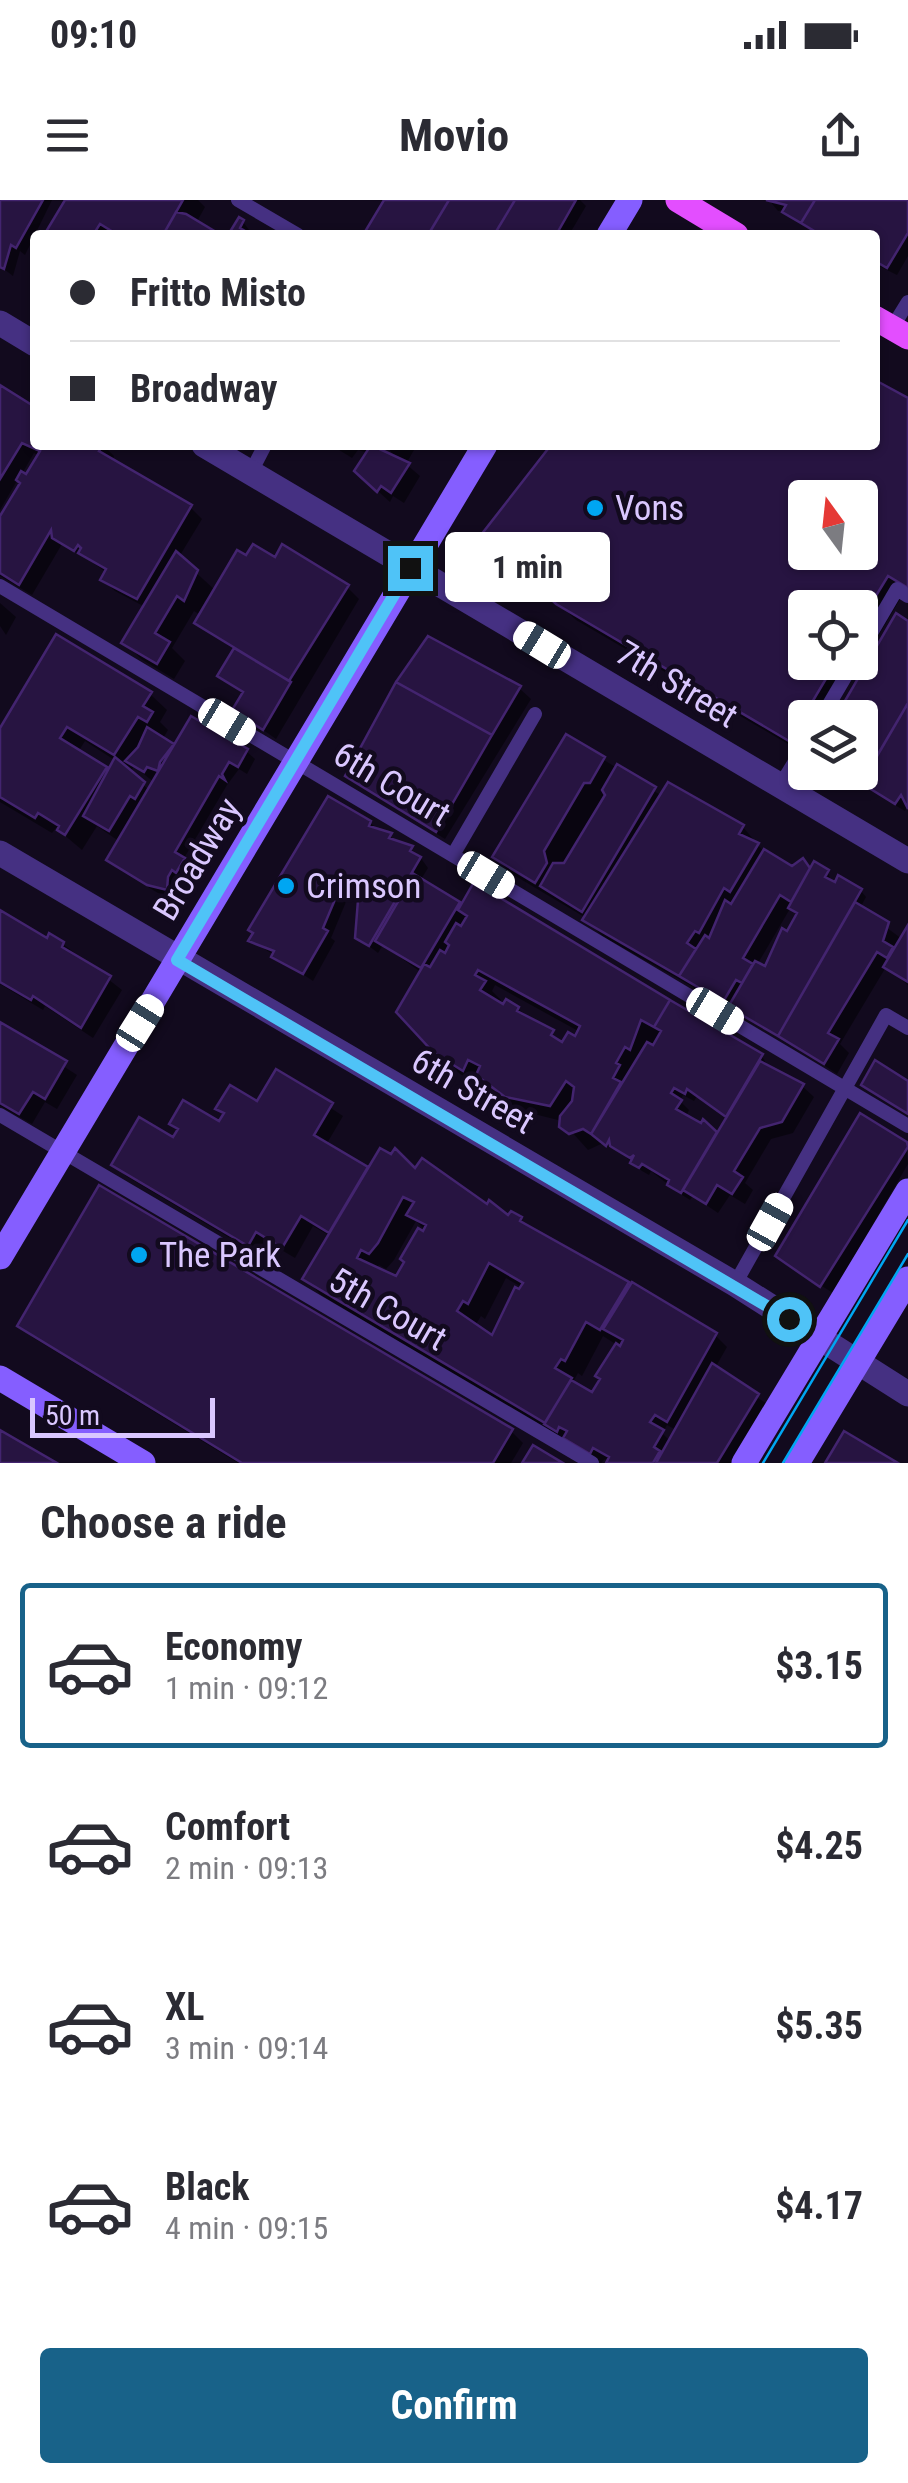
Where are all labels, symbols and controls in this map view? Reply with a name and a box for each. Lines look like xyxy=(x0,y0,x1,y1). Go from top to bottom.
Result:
text: 09:10 xyxy=(50,13,137,57)
icon: menu xyxy=(40,108,95,163)
icon: share xyxy=(813,108,868,163)
text: Movio xyxy=(399,109,509,162)
text: Fritto Misto xyxy=(130,271,306,315)
text: Broadway xyxy=(130,367,278,411)
north arrow xyxy=(788,480,878,570)
map controls xyxy=(788,480,878,790)
place label: Vons xyxy=(615,488,684,529)
marker: Vons xyxy=(584,497,606,519)
callout: 1 min xyxy=(445,533,610,603)
route end xyxy=(388,546,433,591)
text: 1 min xyxy=(492,548,563,586)
button: locate xyxy=(788,590,878,680)
car xyxy=(509,617,575,673)
street label: 7th Street xyxy=(608,632,745,737)
car xyxy=(194,694,260,750)
button: layers xyxy=(788,700,878,790)
street label: 6th Court xyxy=(326,734,457,835)
street label: Broadway xyxy=(145,791,250,928)
car xyxy=(453,847,519,903)
place label: Crimson xyxy=(306,866,421,907)
marker: Crimson xyxy=(275,875,297,897)
car xyxy=(682,983,748,1039)
car xyxy=(111,990,169,1056)
street label: 6th Street xyxy=(404,1040,541,1143)
car xyxy=(742,1188,798,1256)
place label: The Park xyxy=(159,1235,281,1276)
marker: The Park xyxy=(128,1244,150,1266)
street label: 5th Court xyxy=(322,1259,454,1359)
route start xyxy=(767,1297,812,1342)
scale bar xyxy=(30,1393,215,1438)
text: 50 m xyxy=(45,1399,100,1432)
text: Choose a ride xyxy=(40,1496,287,1549)
icon: car xyxy=(45,1621,135,1711)
text: Economy xyxy=(165,1625,302,1669)
text: $3.15 xyxy=(775,1644,863,1688)
text: 1 min · 09:12 xyxy=(165,1669,328,1707)
icon: car xyxy=(45,1801,135,1891)
text: Comfort xyxy=(165,1805,290,1849)
text: $4.25 xyxy=(775,1824,863,1868)
text: 2 min · 09:13 xyxy=(165,1849,328,1887)
icon: car xyxy=(45,1981,135,2071)
text: XL xyxy=(165,1985,204,2029)
text: $5.35 xyxy=(775,2004,863,2048)
text: 3 min · 09:14 xyxy=(165,2029,328,2067)
icon: car xyxy=(45,2161,135,2251)
text: Black xyxy=(165,2165,249,2209)
text: $4.17 xyxy=(775,2184,863,2228)
text: 4 min · 09:15 xyxy=(165,2209,328,2247)
button: Confirm xyxy=(40,2348,868,2463)

